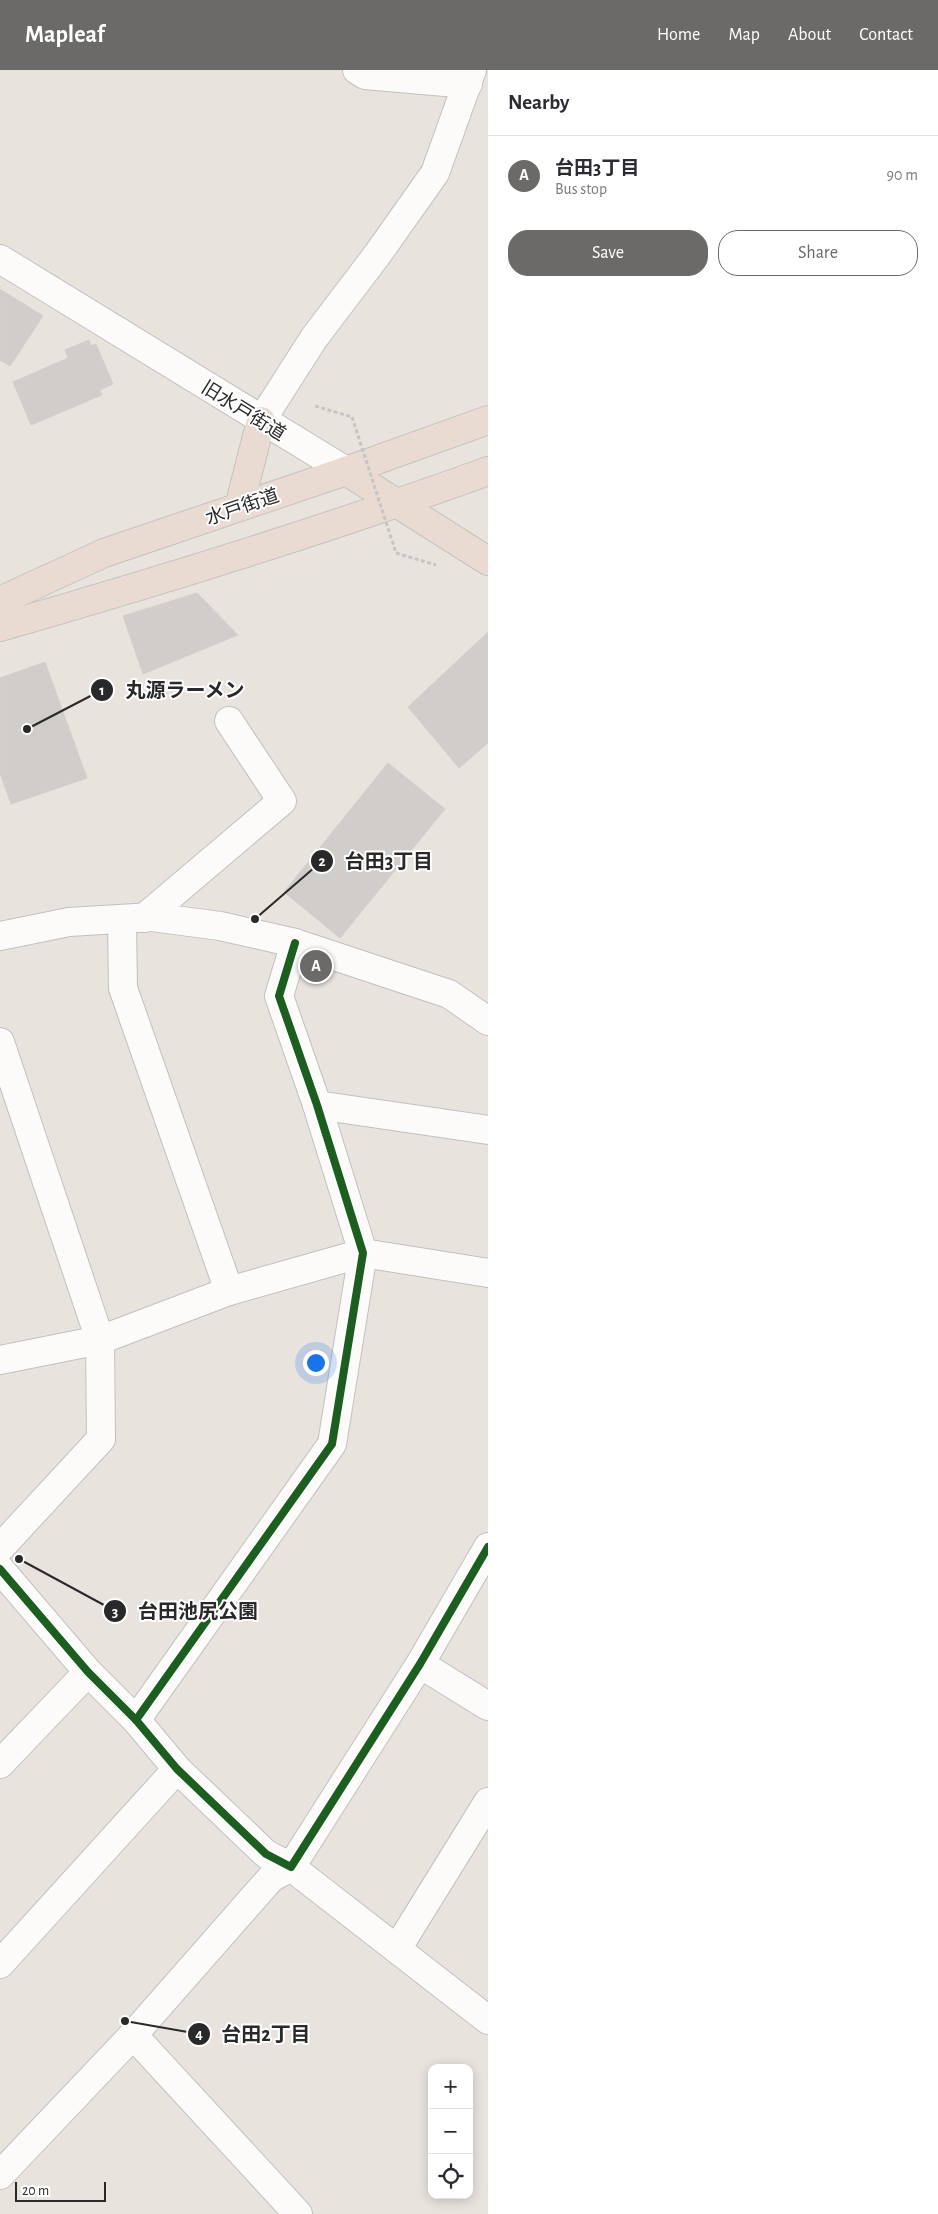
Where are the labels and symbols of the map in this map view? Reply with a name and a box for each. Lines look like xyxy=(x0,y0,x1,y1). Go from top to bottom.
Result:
street label: 旧水戸街道 xyxy=(198,377,289,445)
street label: 水戸街道 xyxy=(203,485,282,529)
callout: 丸源ラーメン xyxy=(90,672,255,707)
text: 丸源ラーメン xyxy=(125,680,245,701)
text: 1 xyxy=(99,683,105,698)
callout: 台田3丁目 xyxy=(310,843,443,878)
text: 台田3丁目 xyxy=(345,851,433,872)
text: 2 xyxy=(318,854,326,869)
pin: A xyxy=(300,947,332,985)
your location xyxy=(303,1350,329,1376)
callout: 台田池尻公園 xyxy=(103,1594,268,1629)
text: 台田池尻公園 xyxy=(138,1601,258,1622)
text: 3 xyxy=(112,1605,118,1620)
callout: 台田2丁目 xyxy=(187,2016,321,2051)
text: 台田2丁目 xyxy=(221,2024,311,2045)
text: 4 xyxy=(195,2027,203,2042)
scale bar xyxy=(15,2179,106,2202)

